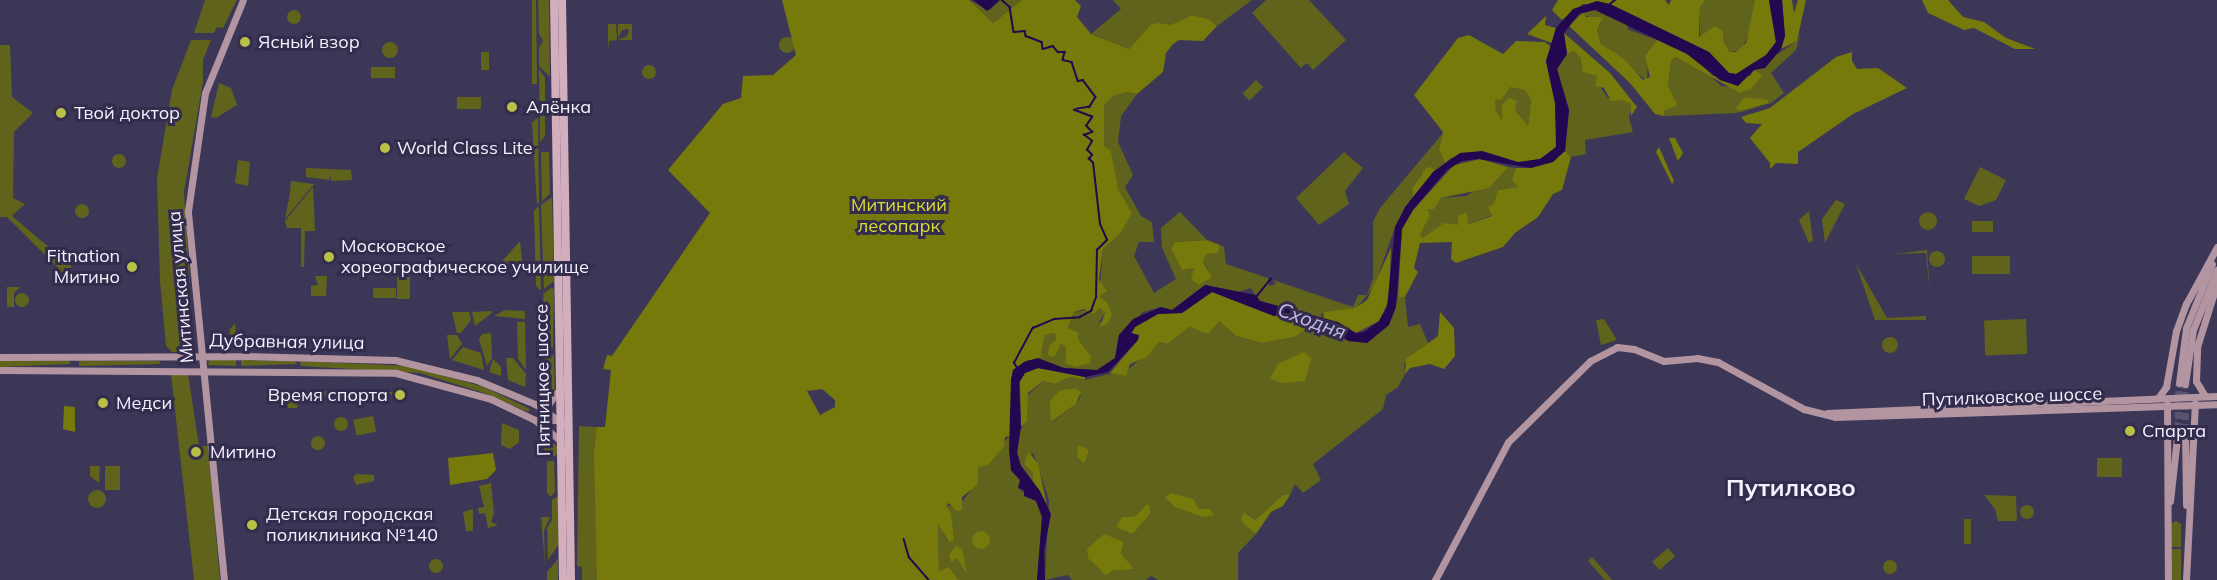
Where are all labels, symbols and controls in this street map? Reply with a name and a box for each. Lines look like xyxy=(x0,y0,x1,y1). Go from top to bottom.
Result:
place label: Ясный взор xyxy=(258,31,360,53)
marker: Ясный взор xyxy=(236,33,254,51)
place label: Алёнка xyxy=(526,96,591,118)
marker: Алёнка xyxy=(503,98,521,116)
place label: Твой доктор xyxy=(74,102,180,124)
marker: Твой доктор xyxy=(52,104,70,122)
place label: World Class Lite xyxy=(397,137,533,159)
marker: World Class Lite xyxy=(378,141,392,155)
park label: Митинский лесопарк xyxy=(851,195,947,238)
street label: Митинская улица xyxy=(164,210,198,364)
place label: Московское хореографическое училище xyxy=(341,236,589,278)
place label: Fitnation Митино xyxy=(47,246,120,288)
marker: Московское хореографическое училище xyxy=(322,250,336,264)
marker: Fitnation Митино xyxy=(125,260,139,274)
water label: Сходня xyxy=(1275,297,1349,343)
street label: Пятницкое шоссе xyxy=(531,304,555,456)
street label: Дубравная улица xyxy=(209,330,365,354)
street label: Путилковское шоссе xyxy=(1921,383,2103,411)
place label: Время спорта xyxy=(268,384,388,406)
marker: Время спорта xyxy=(393,388,407,402)
place label: Медси xyxy=(116,392,172,414)
marker: Медси xyxy=(94,394,112,412)
place label: Спарта xyxy=(2142,420,2206,442)
marker: Спарта xyxy=(2123,424,2137,438)
place label: Митино xyxy=(210,441,276,463)
marker: Митино xyxy=(187,443,205,461)
district label: Путилково xyxy=(1726,474,1856,502)
place label: Детская городская поликлиника №140 xyxy=(266,504,438,546)
marker: Детская городская поликлиника №140 xyxy=(243,516,261,534)

